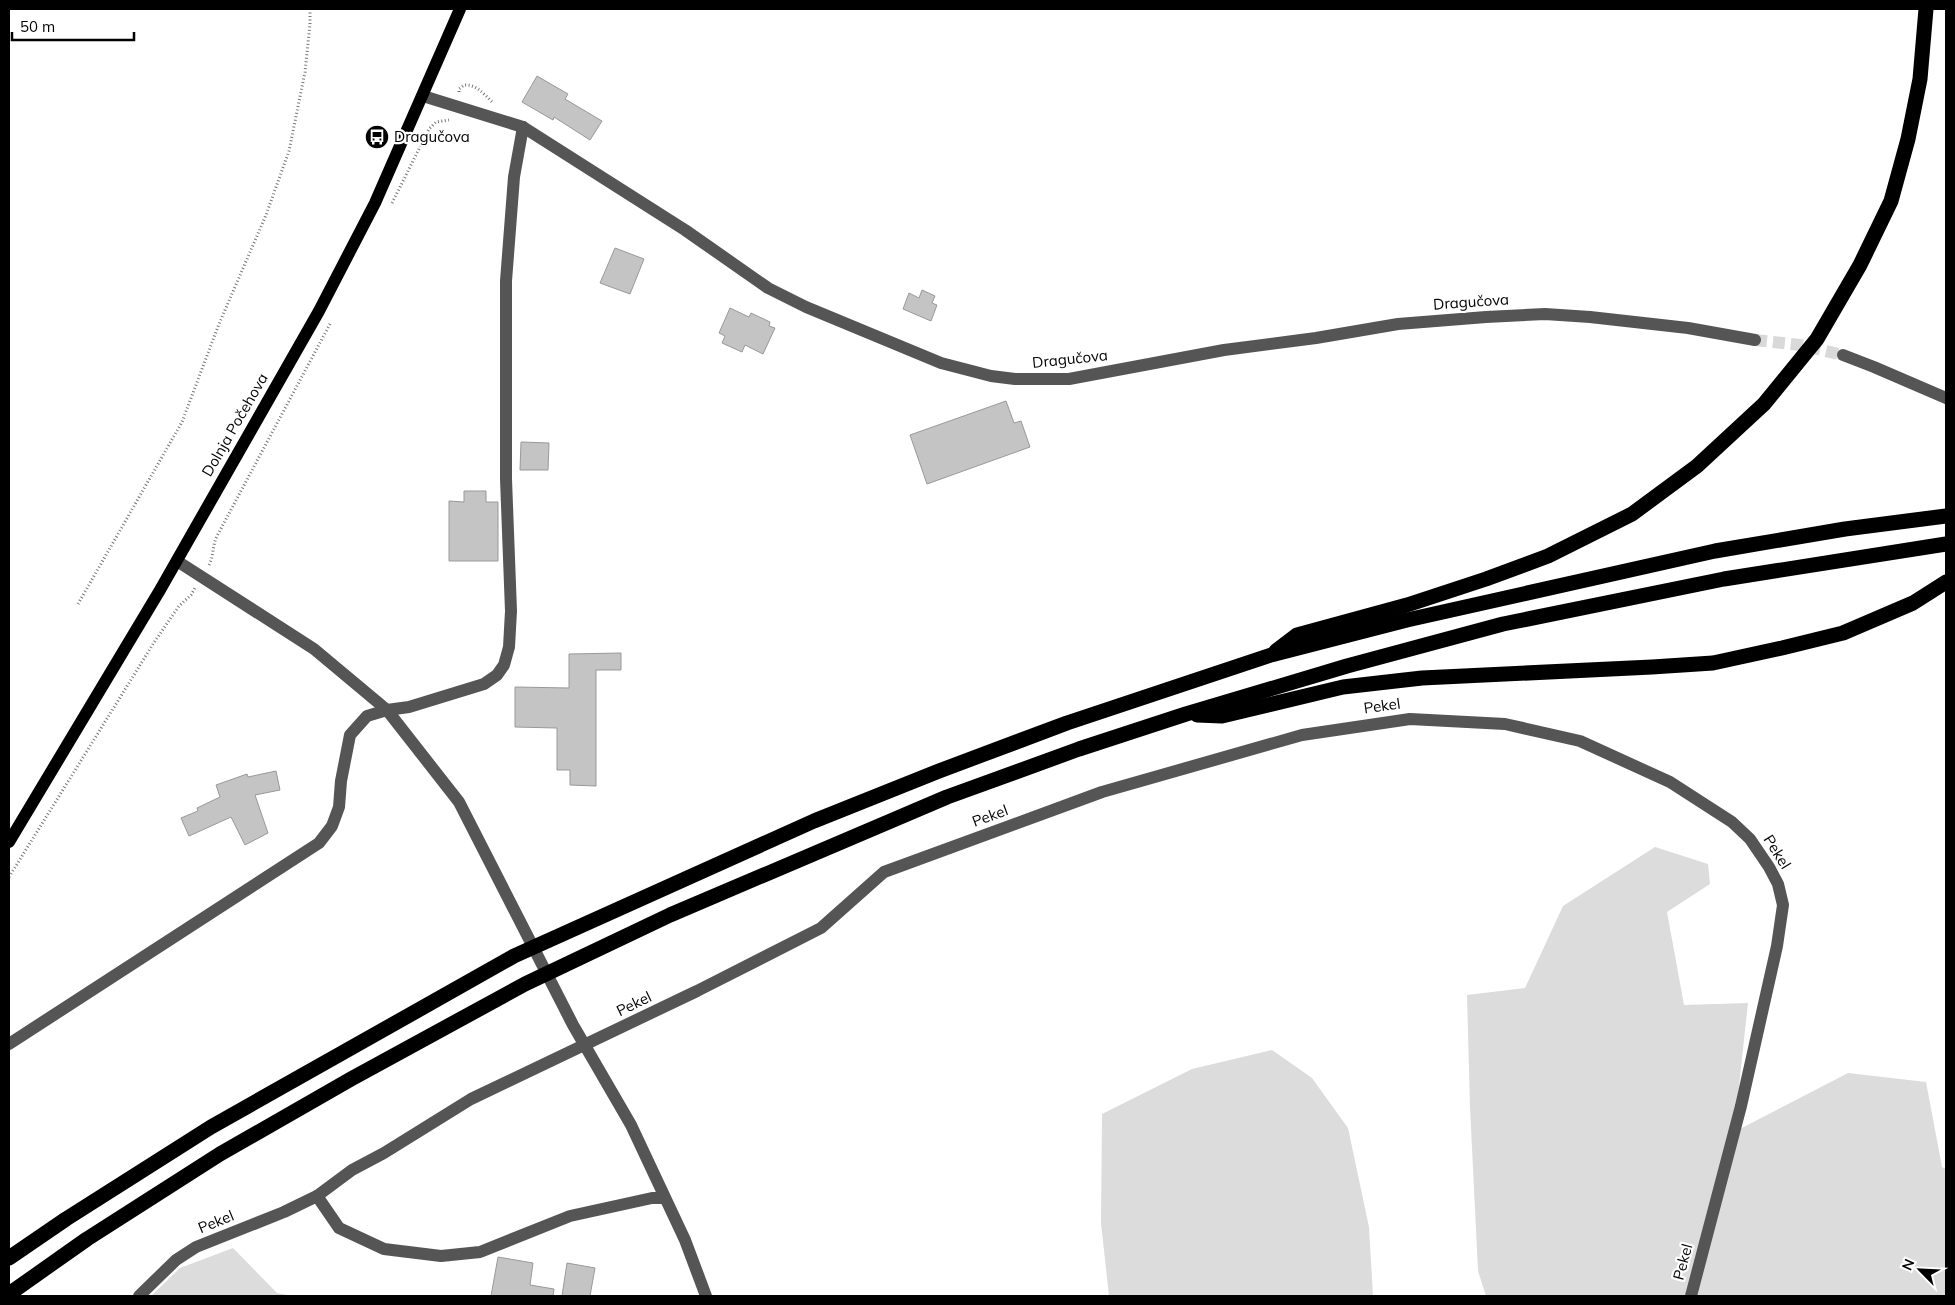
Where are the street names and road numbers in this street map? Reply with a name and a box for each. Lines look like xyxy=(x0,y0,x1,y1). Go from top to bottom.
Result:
street label: Dragučova xyxy=(1432,289,1509,314)
street label: Dragučova xyxy=(1031,345,1109,372)
street label: Dolnja Počehova xyxy=(197,370,272,480)
street label: Pekel xyxy=(1362,694,1402,717)
street label: Pekel xyxy=(969,800,1010,831)
street label: Pekel xyxy=(1760,831,1795,872)
street label: Pekel xyxy=(613,987,655,1020)
street label: Pekel xyxy=(195,1206,236,1237)
street label: Pekel xyxy=(1669,1242,1696,1282)

